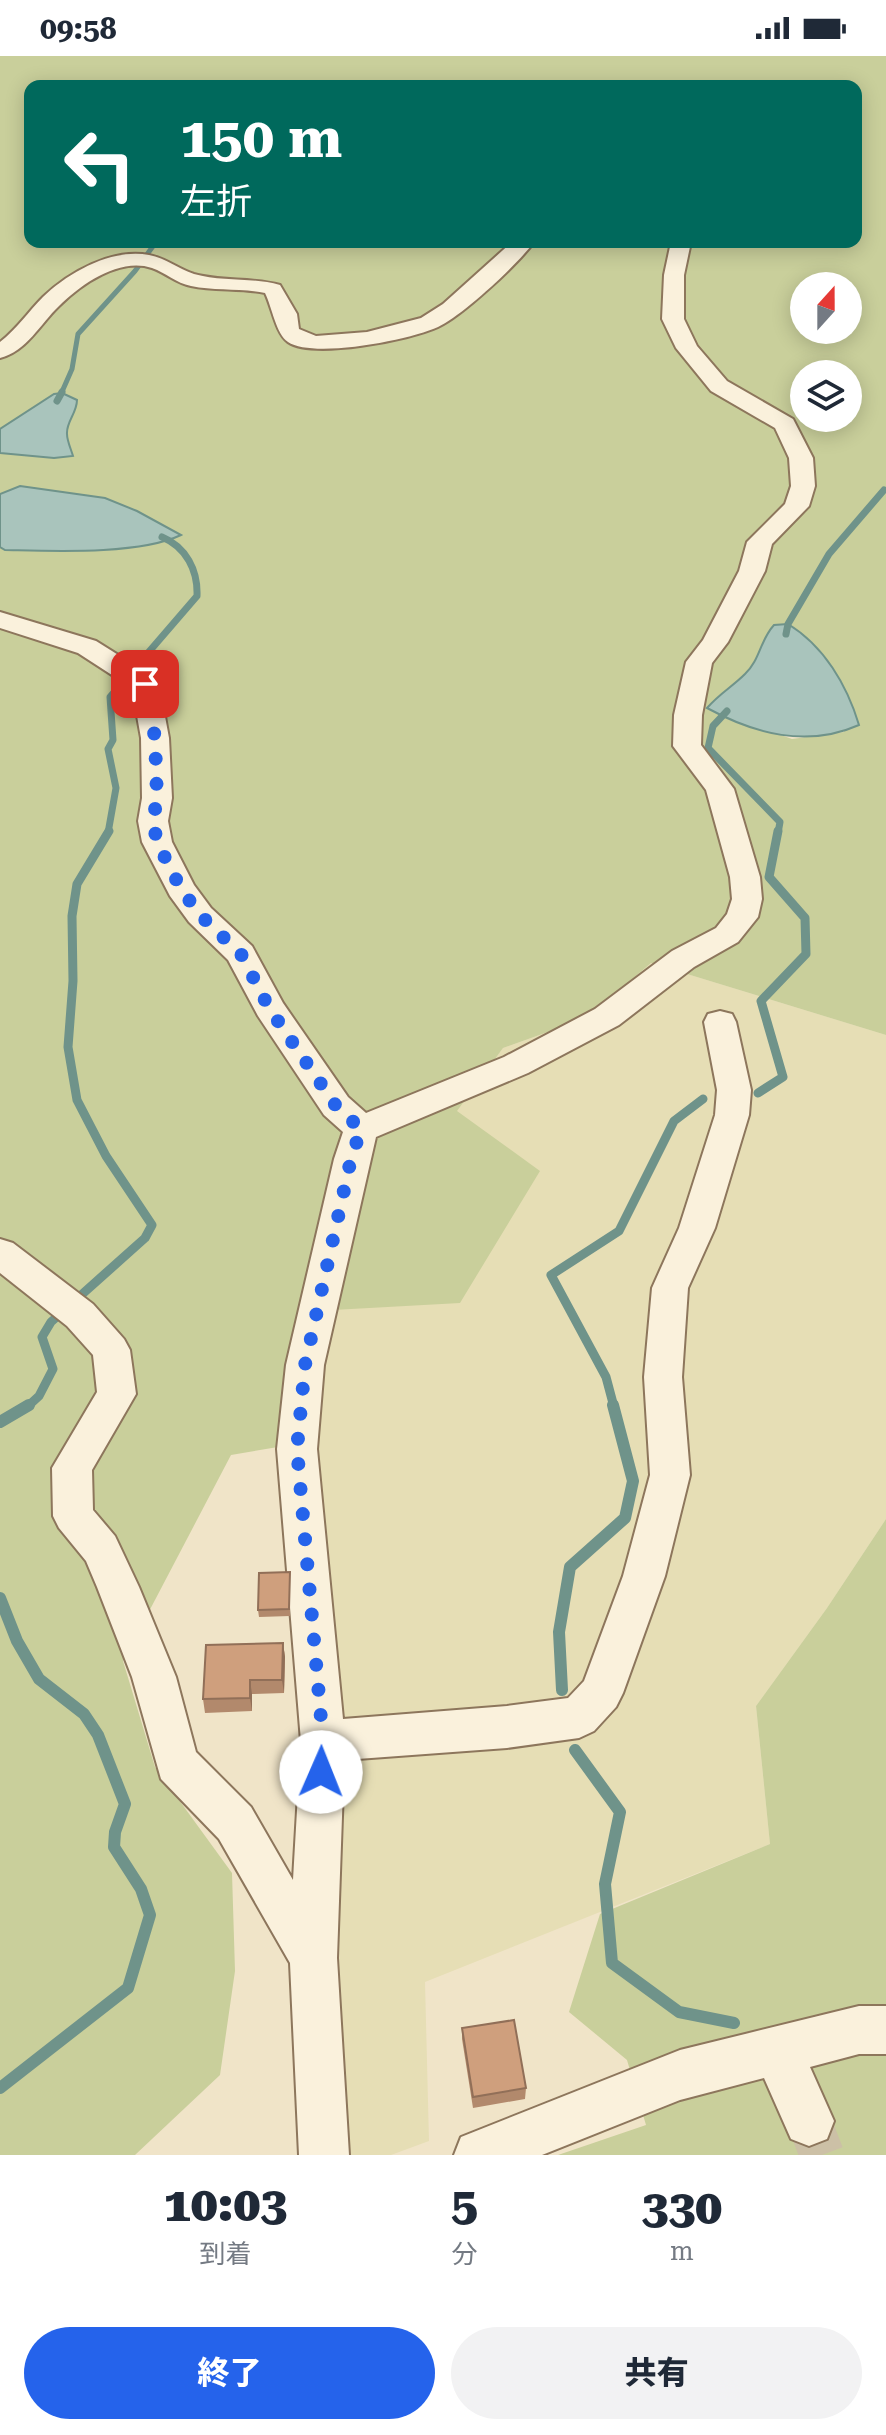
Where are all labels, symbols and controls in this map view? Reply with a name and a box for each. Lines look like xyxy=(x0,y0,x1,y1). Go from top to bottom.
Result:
text: 09:58 xyxy=(40,11,117,46)
text: 150 m xyxy=(180,105,342,171)
icon: left xyxy=(48,112,152,216)
text: 左折 xyxy=(180,181,252,223)
north arrow xyxy=(790,272,862,344)
map controls xyxy=(790,272,862,432)
button: layers xyxy=(790,360,862,432)
pin xyxy=(111,650,179,718)
icon: arrive xyxy=(123,662,167,706)
position arrow xyxy=(279,1730,363,1814)
text: 10:03 xyxy=(164,2177,287,2233)
text: 5 xyxy=(451,2177,478,2233)
text: 330 xyxy=(642,2180,722,2236)
text: m xyxy=(670,2236,694,2266)
text: 到着 xyxy=(199,2239,251,2269)
text: 分 xyxy=(451,2239,477,2269)
button: 終了 xyxy=(24,2327,435,2419)
button: 共有 xyxy=(451,2327,862,2419)

